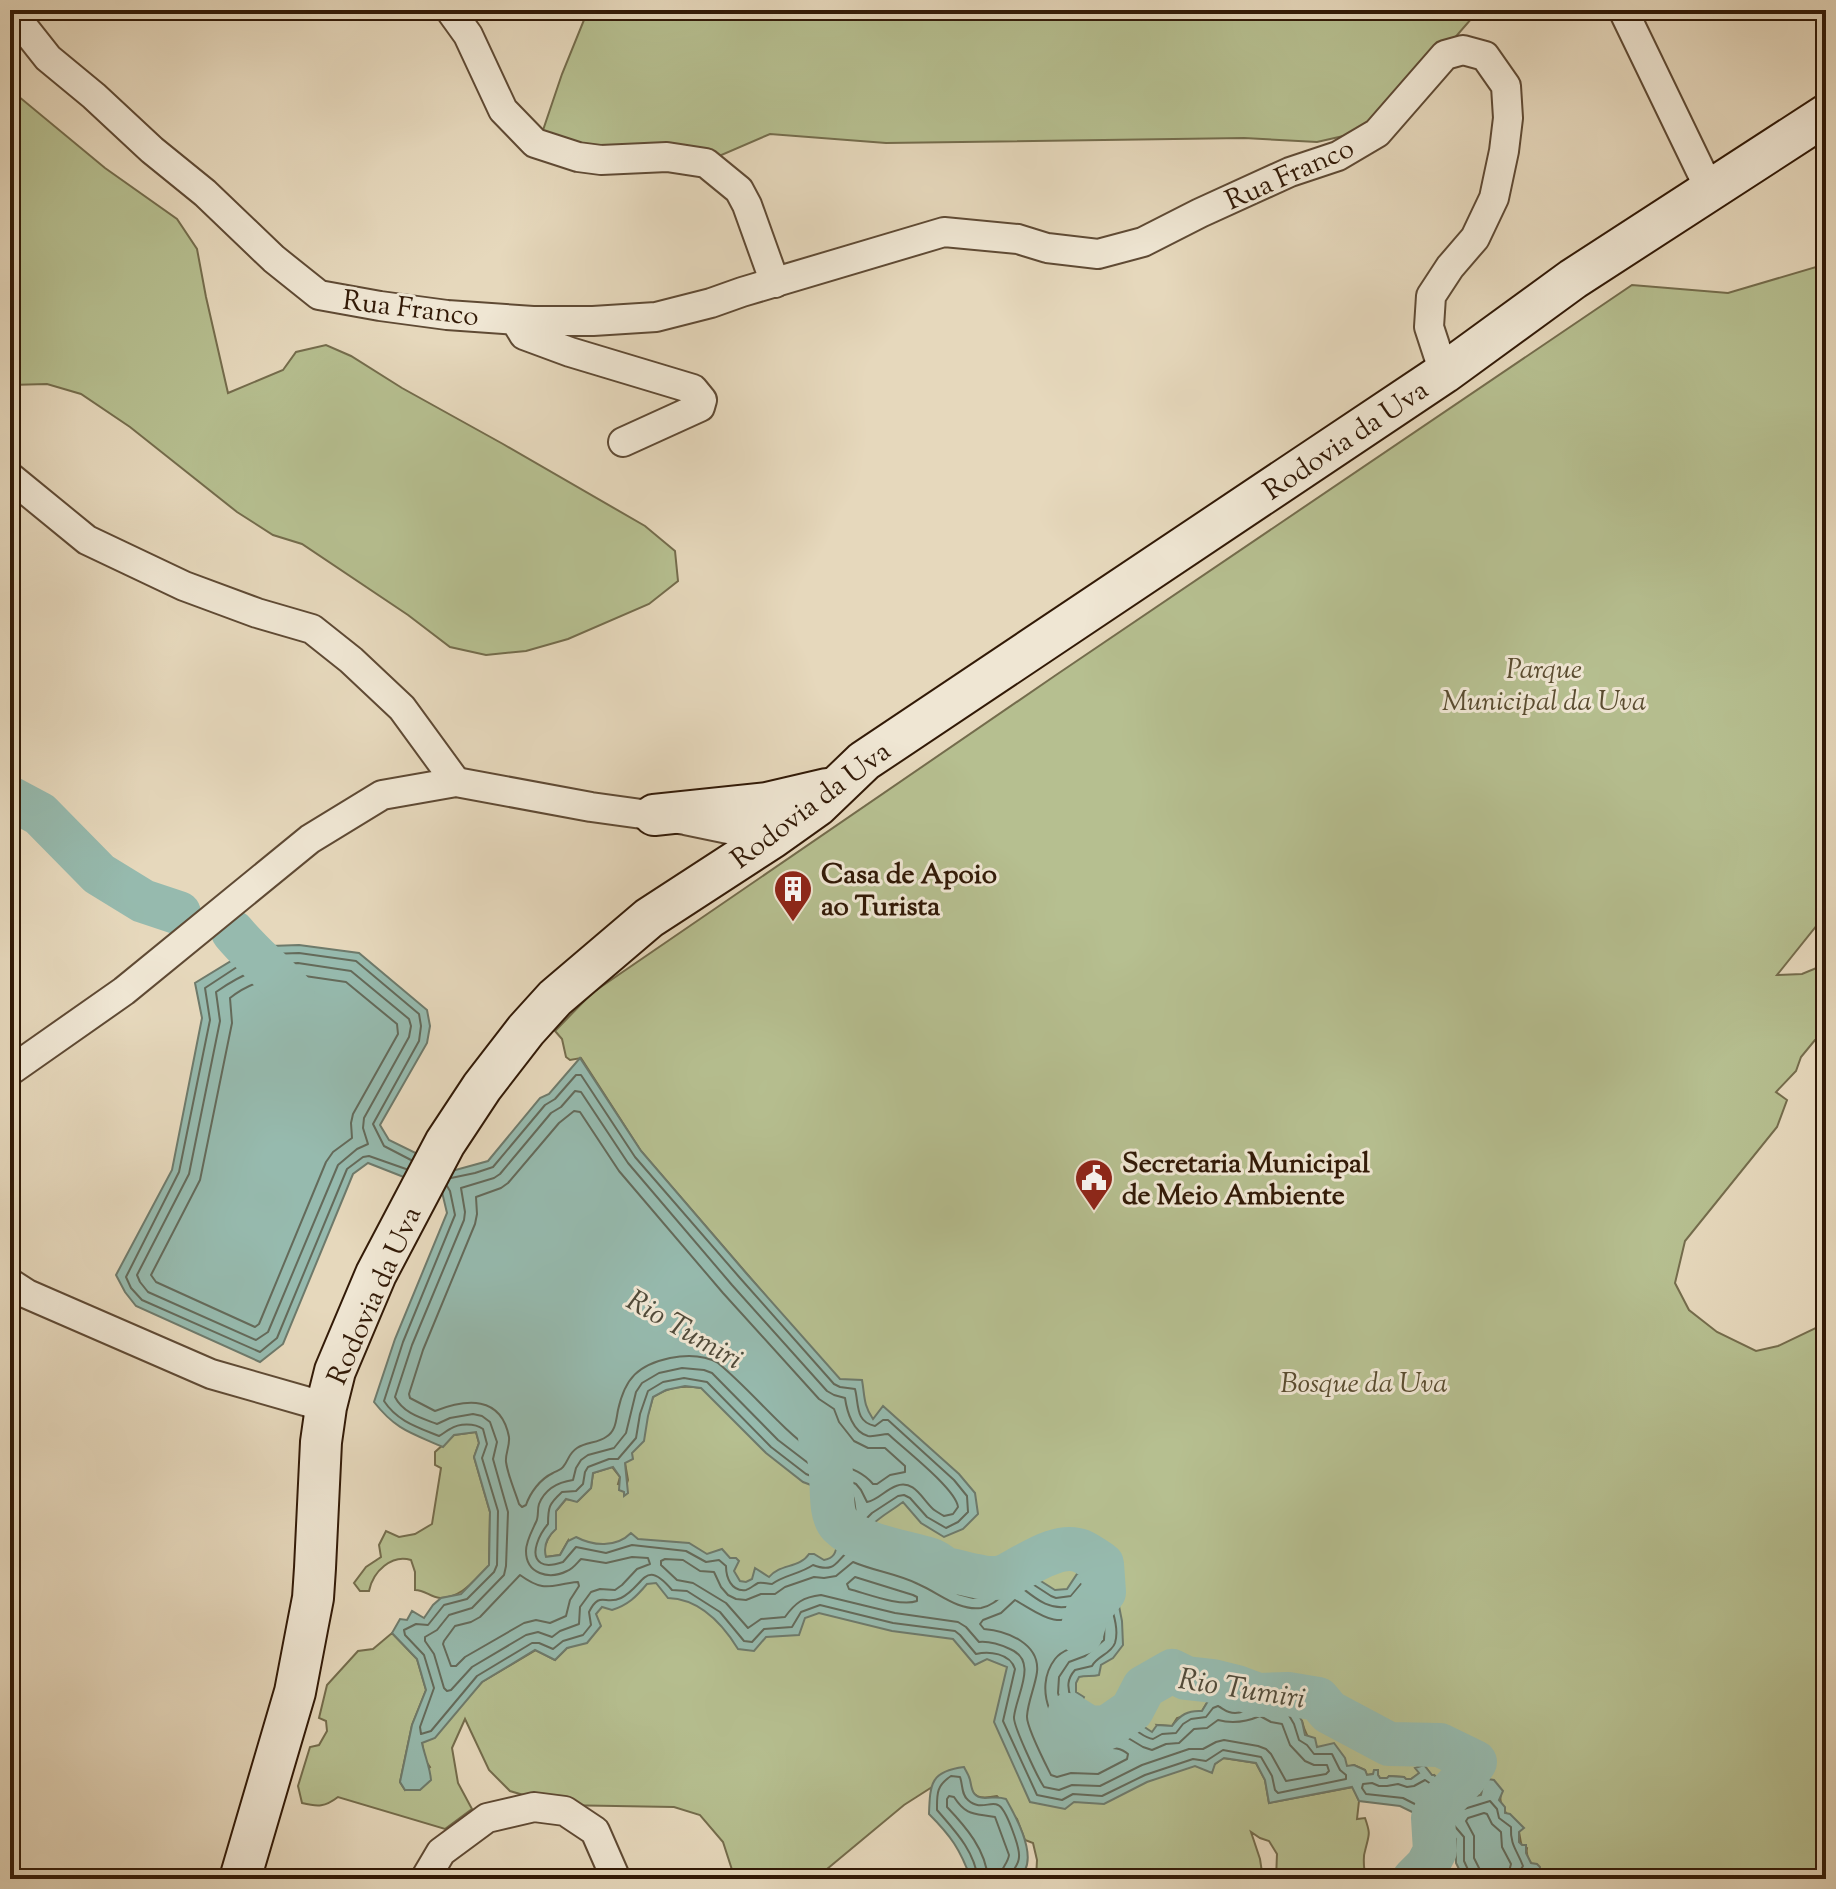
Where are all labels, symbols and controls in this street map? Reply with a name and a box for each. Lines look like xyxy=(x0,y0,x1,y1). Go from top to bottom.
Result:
street label: Rua Franco xyxy=(1219,130,1361,222)
street label: Rua Franco xyxy=(340,282,481,338)
street label: Rodovia da Uva xyxy=(1256,371,1437,512)
park label: Parque Municipal da Uva xyxy=(1442,651,1646,723)
street label: Rodovia da Uva xyxy=(723,733,900,880)
place label: Casa de Apoio ao Turista xyxy=(821,856,997,928)
building icon: Casa de Apoio ao Turista xyxy=(772,868,814,923)
place label: Secretaria Municipal de Meio Ambiente xyxy=(1122,1145,1370,1217)
public building icon: Secretaria Municipal de Meio Ambiente xyxy=(1073,1157,1115,1212)
street label: Rodovia da Uva xyxy=(319,1201,433,1392)
water label: Rio Tumiri xyxy=(618,1281,750,1382)
park label: Bosque da Uva xyxy=(1280,1365,1448,1405)
water label: Rio Tumiri xyxy=(1175,1659,1308,1722)

